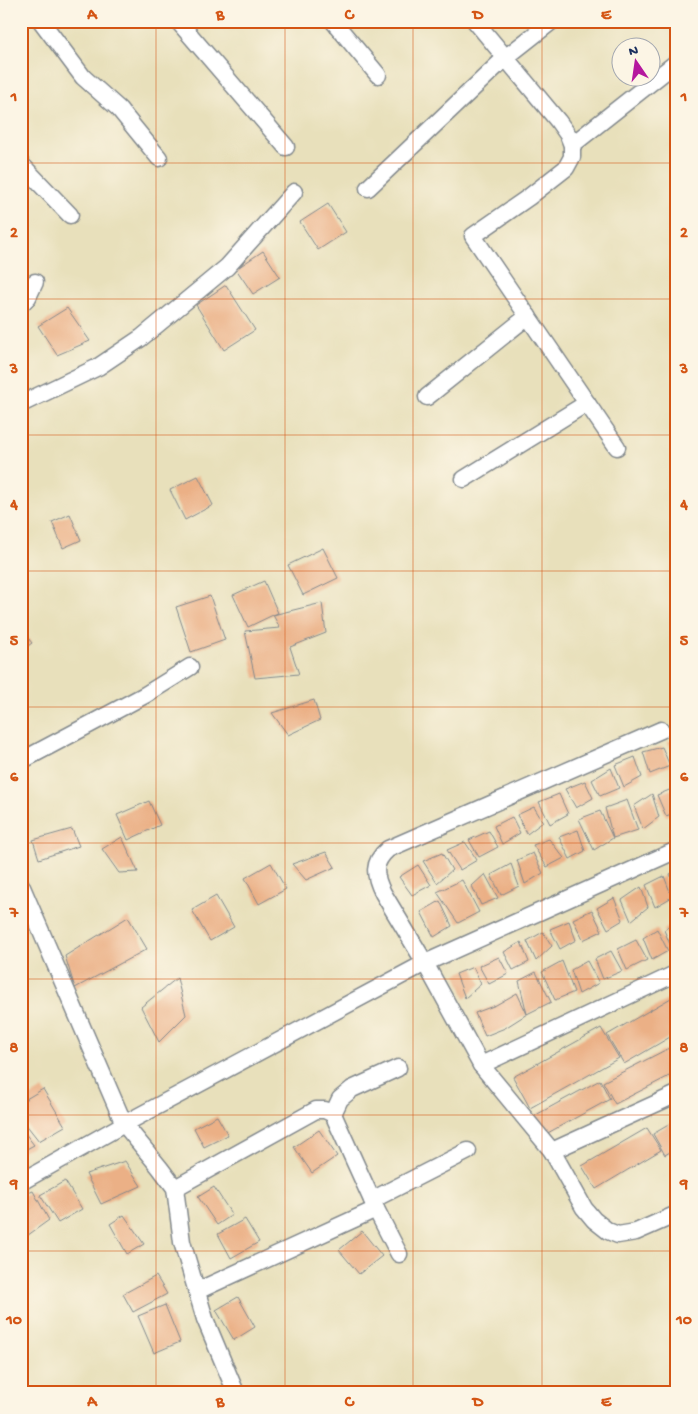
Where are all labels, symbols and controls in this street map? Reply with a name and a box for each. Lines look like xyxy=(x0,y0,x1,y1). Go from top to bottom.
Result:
text: A xyxy=(86,7,98,26)
text: B xyxy=(215,7,225,26)
text: C xyxy=(344,7,355,26)
text: D xyxy=(471,7,484,26)
text: E xyxy=(601,7,612,26)
north arrow xyxy=(610,38,660,88)
text: N xyxy=(627,42,640,61)
text: 1 xyxy=(10,89,17,108)
text: 1 xyxy=(680,89,687,108)
text: 2 xyxy=(10,225,18,244)
text: 2 xyxy=(680,225,688,244)
text: 3 xyxy=(9,361,18,380)
text: 3 xyxy=(679,361,688,380)
text: 4 xyxy=(9,497,18,516)
text: 4 xyxy=(679,497,688,516)
text: 5 xyxy=(10,633,19,652)
text: 5 xyxy=(680,633,689,652)
text: 6 xyxy=(10,769,19,788)
text: 6 xyxy=(680,769,689,788)
text: 7 xyxy=(9,905,19,924)
text: 7 xyxy=(679,905,689,924)
text: 8 xyxy=(10,1040,19,1059)
text: 8 xyxy=(680,1040,689,1059)
text: 9 xyxy=(9,1176,18,1195)
text: 9 xyxy=(679,1176,688,1195)
text: 10 xyxy=(5,1312,22,1331)
text: 10 xyxy=(675,1312,692,1331)
text: A xyxy=(86,1394,98,1413)
text: B xyxy=(215,1394,225,1413)
text: C xyxy=(344,1394,355,1413)
text: D xyxy=(471,1394,484,1413)
text: E xyxy=(601,1394,612,1413)

